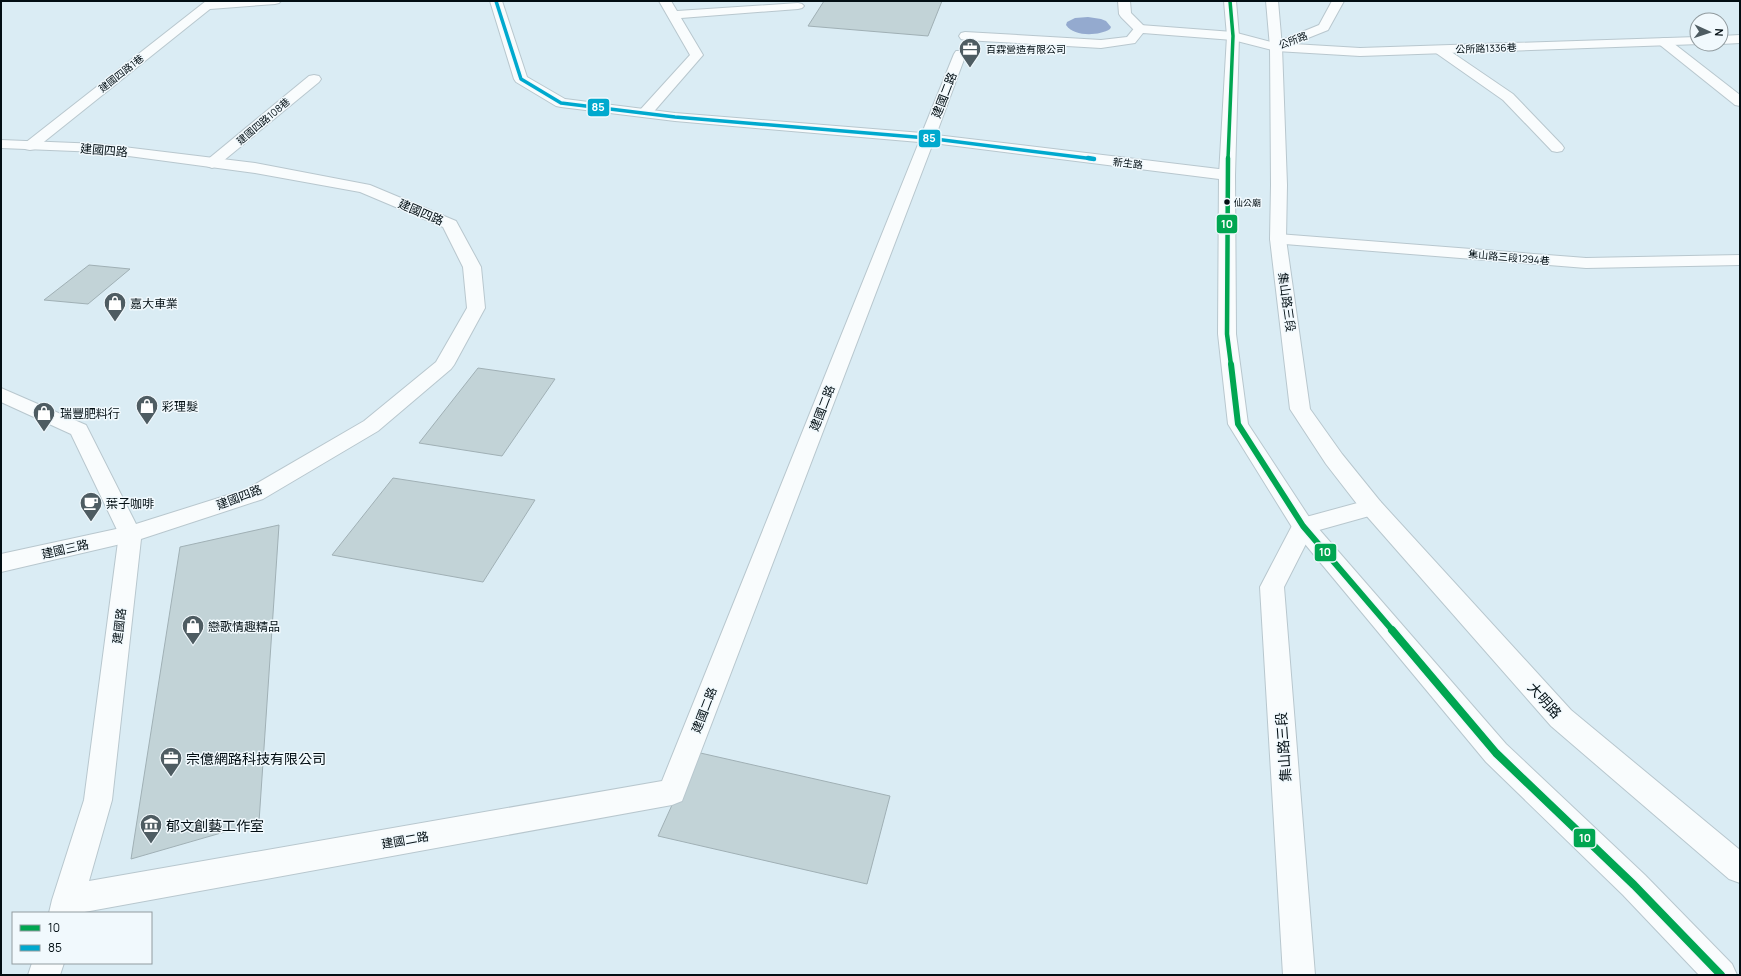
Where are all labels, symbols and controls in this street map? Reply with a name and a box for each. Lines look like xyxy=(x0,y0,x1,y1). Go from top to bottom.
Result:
north arrow xyxy=(1689,12,1729,52)
street label: 公所路 xyxy=(1276,28,1310,52)
text: N xyxy=(1712,28,1727,37)
office icon: 百霖營造有限公司 xyxy=(957,36,983,69)
street label: 公所路1336巷 xyxy=(1455,40,1517,56)
place label: 百霖營造有限公司 xyxy=(986,42,1066,56)
street label: 建國四路1巷 xyxy=(95,51,147,95)
street label: 建國二路 xyxy=(927,70,961,120)
street label: 建國四路108巷 xyxy=(233,94,293,148)
line badge: 85 xyxy=(587,98,610,117)
text: 85 xyxy=(591,99,605,114)
line badge: 85 xyxy=(918,129,941,148)
text: 85 xyxy=(922,130,936,145)
street label: 建國四路 xyxy=(79,139,129,161)
street label: 新生路 xyxy=(1112,154,1144,172)
street label: 建國四路 xyxy=(396,195,446,229)
place label: 仙公廟 xyxy=(1234,196,1261,209)
marker: 仙公廟 xyxy=(1222,197,1232,207)
line badge: 10 xyxy=(1216,214,1238,234)
text: 10 xyxy=(1221,216,1233,231)
street label: 集山路三段1294巷 xyxy=(1468,246,1550,268)
street label: 集山路三段 xyxy=(1274,271,1300,333)
shop icon: 嘉大車業 xyxy=(102,290,128,323)
place label: 嘉大車業 xyxy=(130,295,178,312)
street label: 建國二路 xyxy=(805,383,839,433)
shop icon: 彩理髮 xyxy=(134,393,160,426)
place label: 彩理髮 xyxy=(162,398,198,415)
shop icon: 瑞豐肥料行 xyxy=(31,400,57,433)
place label: 瑞豐肥料行 xyxy=(60,405,120,422)
street label: 建國四路 xyxy=(214,480,264,514)
cafe icon: 葉子咖啡 xyxy=(78,490,104,523)
place label: 葉子咖啡 xyxy=(106,495,154,512)
street label: 建國三路 xyxy=(40,535,90,563)
line badge: 10 xyxy=(1314,543,1337,562)
text: 10 xyxy=(1319,544,1331,559)
street label: 建國路 xyxy=(108,607,130,645)
shop icon: 戀歌情趣精品 xyxy=(180,613,206,646)
place label: 戀歌情趣精品 xyxy=(208,618,280,635)
street label: 大明路 xyxy=(1524,678,1566,722)
street label: 建國二路 xyxy=(687,685,721,735)
street label: 集山路三段 xyxy=(1271,711,1295,783)
office icon: 宗億網路科技有限公司 xyxy=(158,745,184,778)
place label: 宗億網路科技有限公司 xyxy=(186,749,326,768)
museum icon: 郁文創藝工作室 xyxy=(138,812,164,845)
place label: 郁文創藝工作室 xyxy=(166,816,264,835)
street label: 建國二路 xyxy=(380,827,430,853)
line badge: 10 xyxy=(1573,828,1596,848)
text: 10 xyxy=(1579,830,1591,845)
legend xyxy=(12,912,152,964)
text: 10 xyxy=(48,919,60,936)
text: 85 xyxy=(48,939,62,956)

